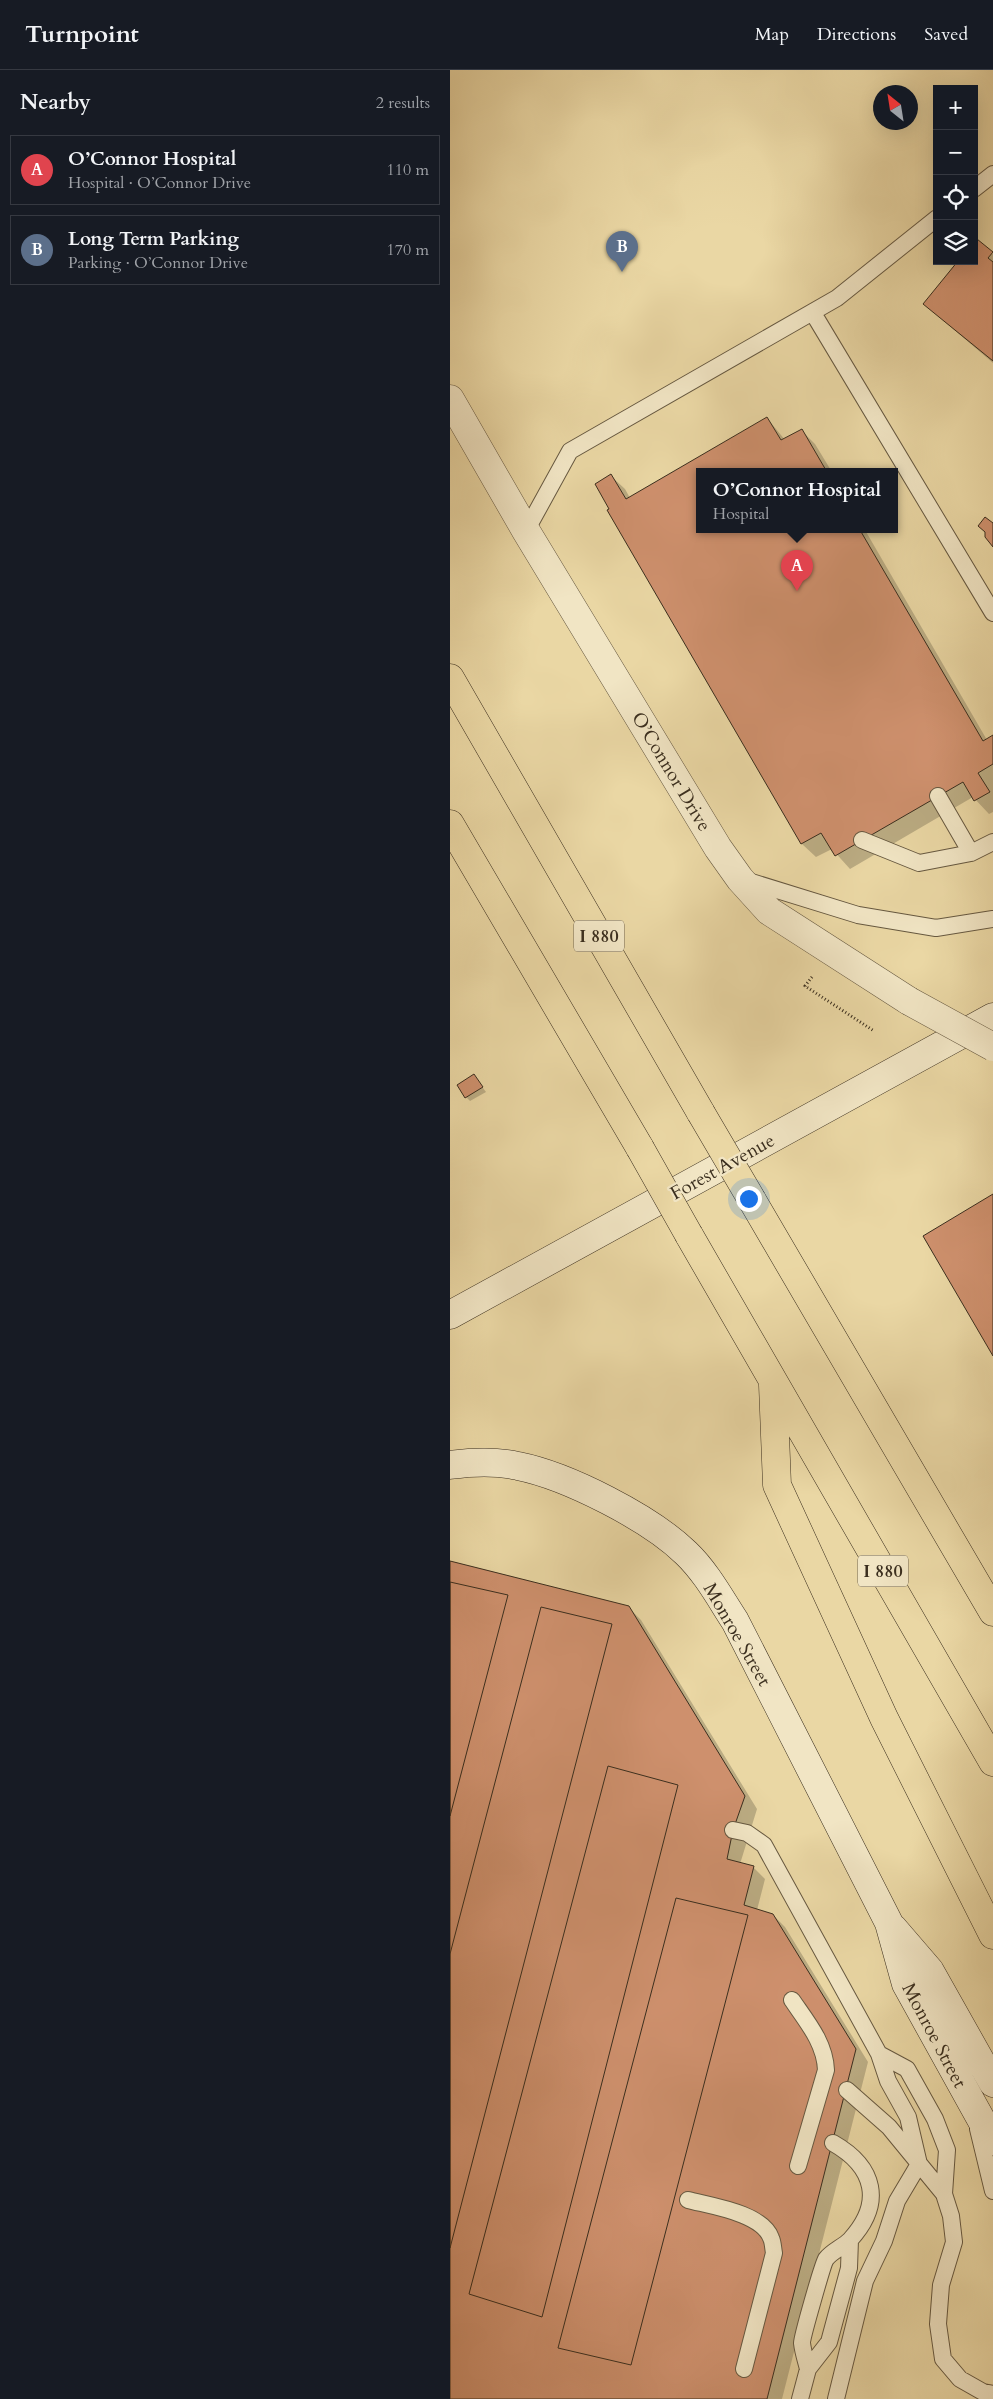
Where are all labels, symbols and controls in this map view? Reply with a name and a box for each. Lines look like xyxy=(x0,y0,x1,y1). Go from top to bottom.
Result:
text: Turnpoint xyxy=(25,18,139,51)
text: Map xyxy=(755,22,789,47)
text: Directions xyxy=(817,22,896,47)
text: Saved xyxy=(924,22,968,47)
north arrow xyxy=(873,85,918,130)
map controls xyxy=(933,85,978,265)
button: + xyxy=(933,85,978,130)
text: Nearby xyxy=(20,88,91,117)
text: 2 results xyxy=(376,92,430,114)
button: − xyxy=(933,130,978,175)
text: O’Connor Hospital xyxy=(68,146,236,172)
text: A xyxy=(31,159,43,181)
text: 110 m xyxy=(387,159,429,181)
text: Hospital · O’Connor Drive xyxy=(68,172,251,194)
button: locate xyxy=(933,175,978,220)
button: layers xyxy=(933,220,978,265)
text: Long Term Parking xyxy=(68,226,239,252)
pin: B xyxy=(606,231,638,272)
text: B xyxy=(31,239,43,261)
text: 170 m xyxy=(387,239,429,261)
text: Parking · O’Connor Drive xyxy=(68,252,248,274)
popup xyxy=(696,468,898,533)
text: O’Connor Hospital xyxy=(713,477,881,503)
text: Hospital xyxy=(713,503,769,525)
pin: A xyxy=(781,550,813,591)
street label: O’Connor Drive xyxy=(625,707,717,836)
road number: I 880 xyxy=(574,920,624,951)
street label: Forest Avenue xyxy=(666,1127,779,1206)
your location xyxy=(736,1186,762,1212)
road number: I 880 xyxy=(858,1555,908,1586)
street label: Monroe Street xyxy=(697,1578,777,1691)
street label: Monroe Street xyxy=(896,1978,973,2093)

